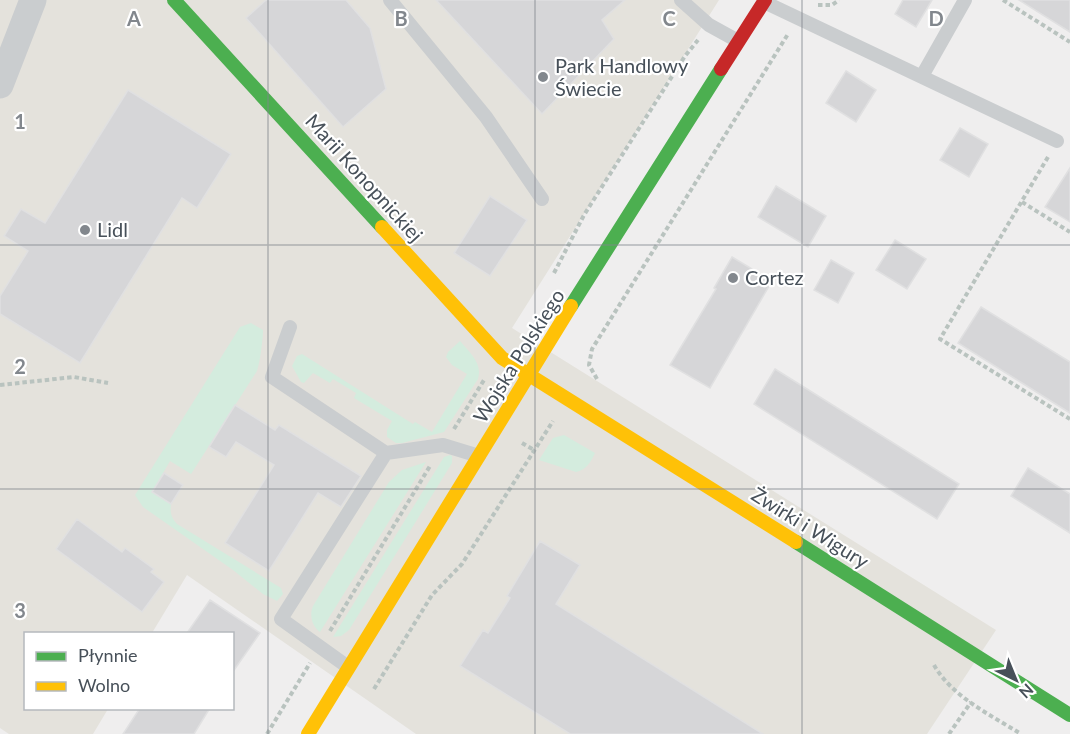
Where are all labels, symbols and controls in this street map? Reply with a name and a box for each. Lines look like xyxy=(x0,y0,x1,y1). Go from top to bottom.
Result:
text: A xyxy=(126,6,141,30)
text: B xyxy=(394,6,408,30)
text: C xyxy=(662,6,676,30)
text: D xyxy=(928,6,944,30)
place label: Park Handlowy Świecie xyxy=(555,53,689,100)
marker: Park Handlowy Świecie xyxy=(536,70,550,84)
text: 1 xyxy=(14,109,26,133)
street label: Marii Konopnickiej xyxy=(301,109,428,246)
place label: Lidl xyxy=(97,217,128,241)
marker: Lidl xyxy=(78,223,92,237)
place label: Cortez xyxy=(745,265,804,289)
marker: Cortez xyxy=(726,271,740,285)
street label: Wojska Polskiego xyxy=(467,284,569,427)
text: 2 xyxy=(14,354,26,378)
street label: Żwirki i Wigury xyxy=(748,482,874,573)
text: 3 xyxy=(14,598,26,622)
legend xyxy=(24,632,234,710)
text: Płynnie xyxy=(78,644,138,666)
north arrow xyxy=(986,650,1046,710)
text: Wolno xyxy=(78,674,130,696)
text: N xyxy=(1016,680,1038,702)

